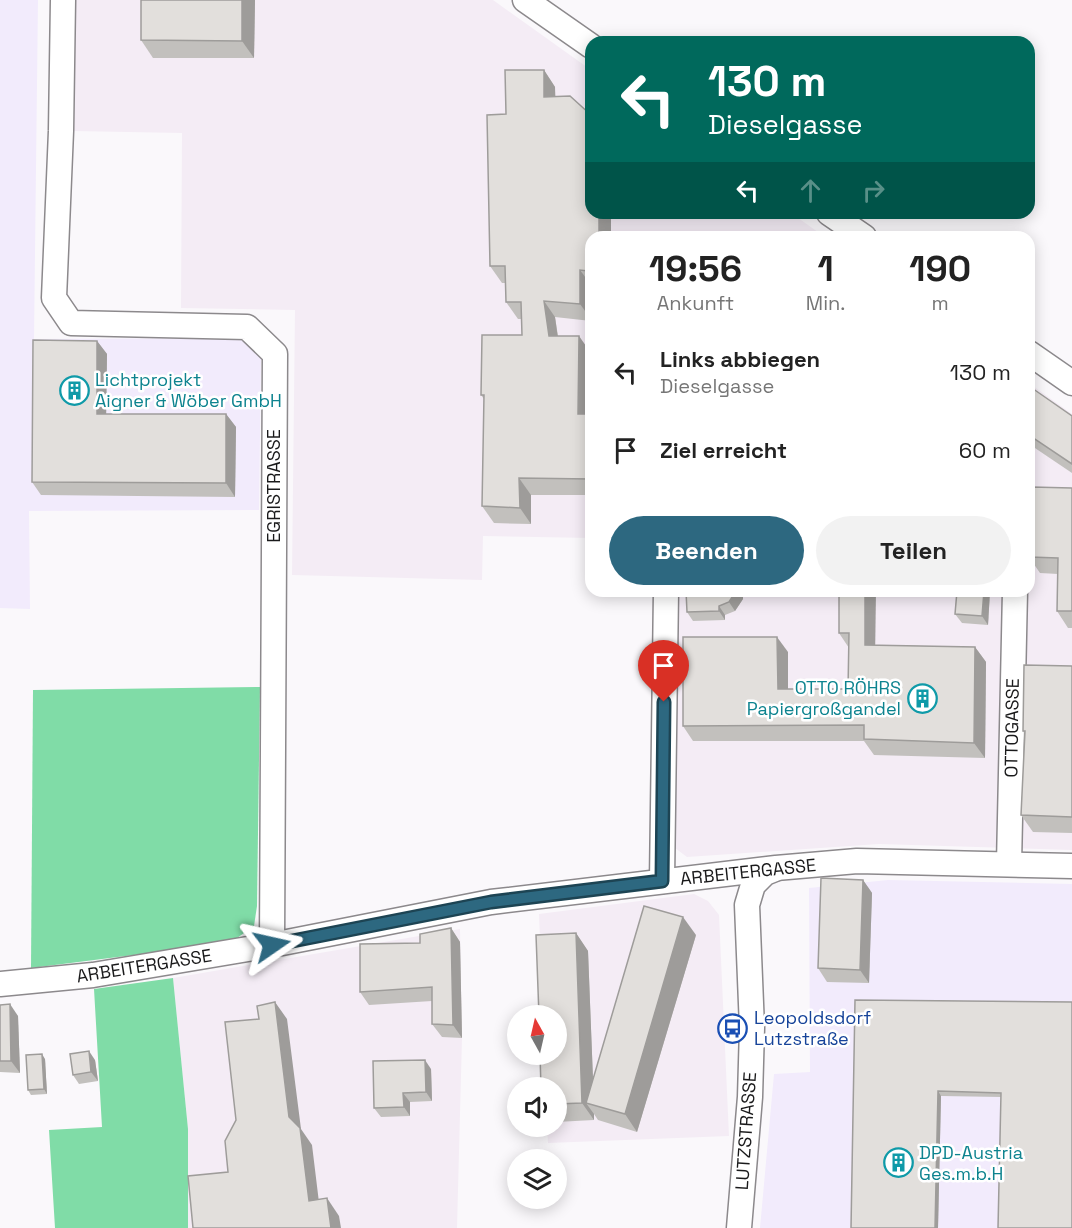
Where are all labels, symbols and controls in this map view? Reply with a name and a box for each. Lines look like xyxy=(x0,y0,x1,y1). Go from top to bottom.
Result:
text: 130 m xyxy=(708,55,826,108)
icon: left xyxy=(609,60,687,138)
text: Dieselgasse xyxy=(708,107,863,142)
icon: left xyxy=(731,174,764,207)
icon: ahead xyxy=(794,174,827,207)
icon: right xyxy=(857,174,890,207)
text: 19:56 xyxy=(649,246,742,292)
text: 1 xyxy=(817,246,834,292)
text: 190 xyxy=(909,246,971,292)
text: Ankunft xyxy=(657,290,734,316)
text: Min. xyxy=(806,290,845,316)
text: m xyxy=(932,290,949,316)
text: Links abbiegen xyxy=(660,345,820,373)
icon: left xyxy=(609,356,642,389)
text: 130 m xyxy=(950,358,1011,386)
place label: Lichtprojekt Aigner & Wöber GmbH xyxy=(95,368,282,412)
text: Dieselgasse xyxy=(660,373,774,399)
building icon: Lichtprojekt Aigner & Wöber GmbH xyxy=(58,374,90,406)
street label: EGRISTRASSE xyxy=(262,429,285,543)
icon: arrive xyxy=(609,434,642,467)
text: Ziel erreicht xyxy=(660,436,787,464)
text: 60 m xyxy=(959,436,1011,464)
button: Beenden xyxy=(609,516,804,585)
button: Teilen xyxy=(816,516,1011,585)
pin xyxy=(638,640,689,702)
icon: arrive xyxy=(647,649,680,682)
place label: OTTO RÖHRS Papiergroßgandel xyxy=(747,676,901,720)
street label: OTTOGASSE xyxy=(999,678,1024,778)
building icon: OTTO RÖHRS Papiergroßgandel xyxy=(906,682,938,714)
street label: ARBEITERGASSE xyxy=(679,853,817,890)
position arrow xyxy=(240,913,304,977)
street label: ARBEITERGASSE xyxy=(75,943,213,988)
north arrow xyxy=(507,1005,567,1065)
map controls xyxy=(507,1005,567,1209)
place label: Leopoldsdorf Lutzstraße xyxy=(754,1006,871,1050)
bus stop icon: Leopoldsdorf Lutzstraße xyxy=(717,1012,749,1044)
street label: LUTZSTRASSE xyxy=(730,1071,761,1191)
button: sound xyxy=(507,1077,567,1137)
place label: DPD-Austria Ges.m.b.H xyxy=(919,1141,1023,1185)
building icon: DPD-Austria Ges.m.b.H xyxy=(882,1147,914,1179)
button: layers xyxy=(507,1149,567,1209)

